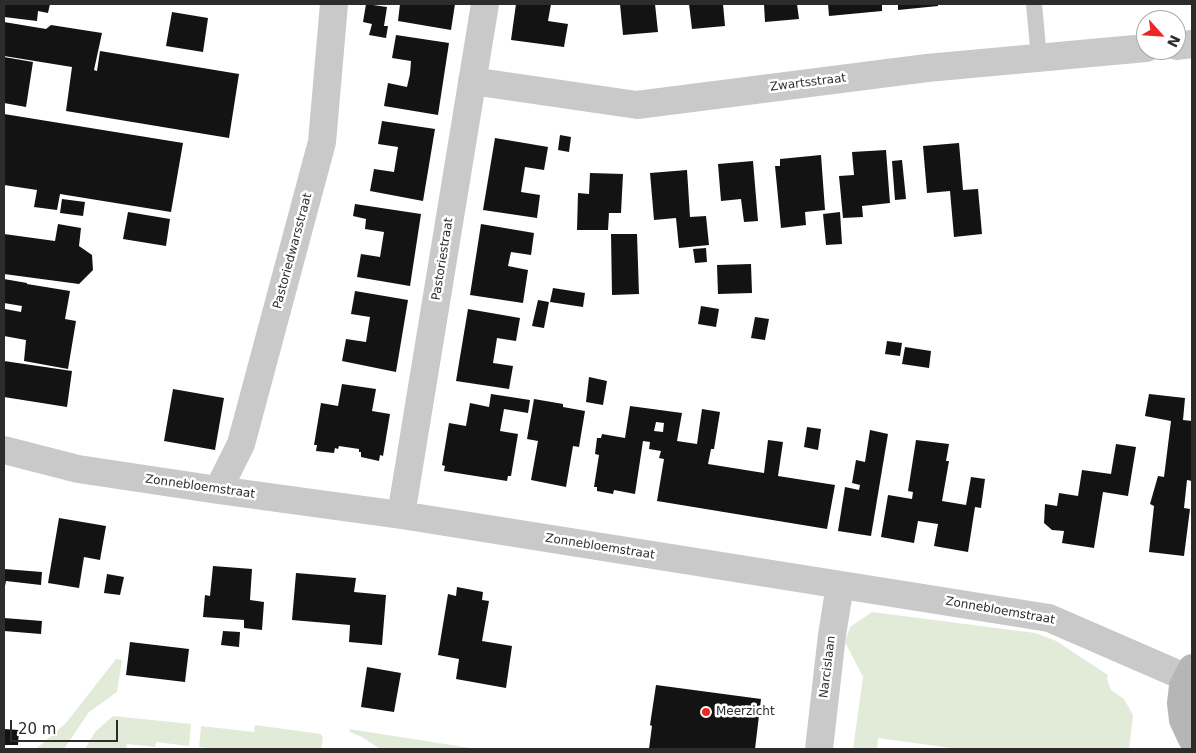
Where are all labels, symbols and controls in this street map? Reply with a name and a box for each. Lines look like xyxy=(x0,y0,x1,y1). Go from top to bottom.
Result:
north arrow xyxy=(1136,10,1186,60)
text: N xyxy=(1164,32,1183,50)
street label: Zwartsstraat xyxy=(769,71,847,95)
street label: Pastoriedwarsstraat xyxy=(271,192,315,310)
street label: Pastoriestraat xyxy=(429,217,457,301)
street label: Zonnebloemstraat xyxy=(144,472,256,502)
street label: Zonnebloemstraat xyxy=(544,531,656,563)
street label: Zonnebloemstraat xyxy=(944,594,1056,628)
street label: Narcislaan xyxy=(817,635,839,699)
place label: Meerzicht xyxy=(716,705,775,719)
marker: Meerzicht xyxy=(700,706,712,718)
scale bar xyxy=(12,710,120,742)
text: 20 m xyxy=(18,720,56,738)

